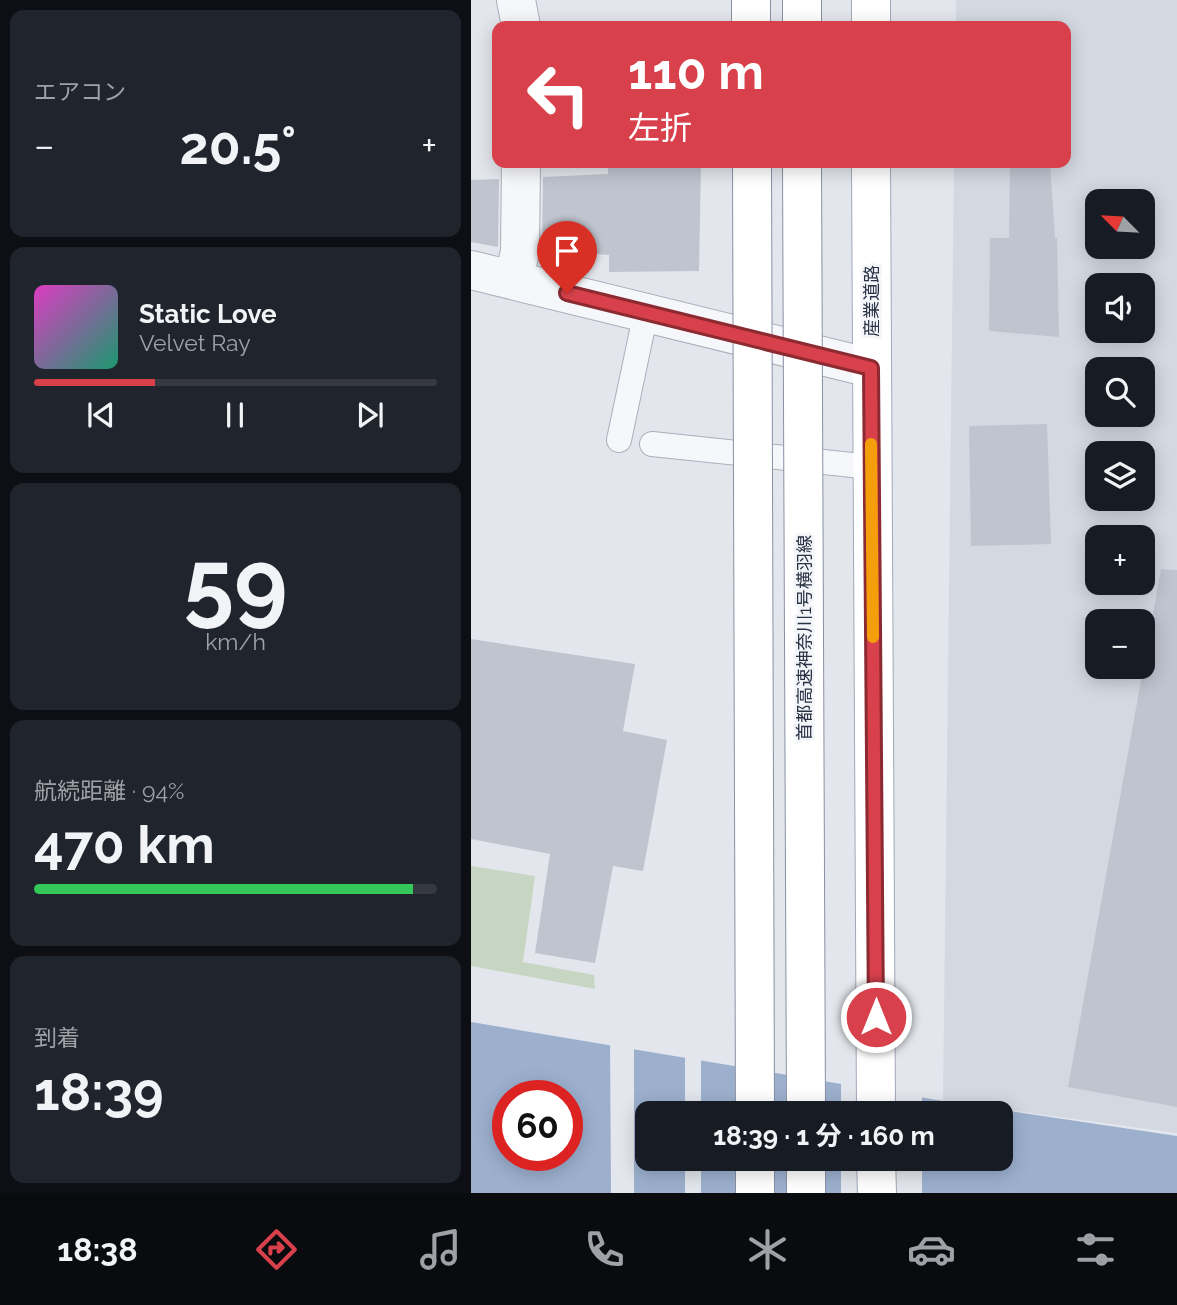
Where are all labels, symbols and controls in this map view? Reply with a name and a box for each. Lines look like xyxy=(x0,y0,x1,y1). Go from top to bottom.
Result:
text: 110 m xyxy=(628,43,764,100)
icon: left xyxy=(513,49,604,140)
text: エアコン xyxy=(34,78,126,105)
text: 左折 xyxy=(628,109,692,146)
text: 20.5° xyxy=(180,115,296,176)
text: − xyxy=(34,123,54,168)
text: + xyxy=(421,123,437,168)
north arrow xyxy=(1085,189,1155,259)
map controls xyxy=(1085,189,1155,679)
pin xyxy=(537,221,597,293)
icon: arrive xyxy=(548,232,586,270)
street label: 産業道路 xyxy=(861,265,882,337)
button: sound xyxy=(1085,273,1155,343)
text: Static Love xyxy=(139,299,277,329)
text: Velvet Ray xyxy=(139,329,251,356)
button: search xyxy=(1085,357,1155,427)
icon: previous xyxy=(82,396,120,434)
icon: pause xyxy=(216,396,254,434)
icon: next xyxy=(351,396,389,434)
button: layers xyxy=(1085,441,1155,511)
button: + xyxy=(1085,525,1155,595)
text: 59 xyxy=(183,529,288,636)
street label: 首都高速神奈川1号横羽線 xyxy=(794,535,815,741)
button: − xyxy=(1085,609,1155,679)
text: km/h xyxy=(205,628,266,655)
text: 航続距離 · 94% xyxy=(34,777,185,804)
text: 470 km xyxy=(34,814,215,875)
position arrow xyxy=(839,980,913,1054)
text: 到着 xyxy=(34,1024,80,1051)
text: 18:39 xyxy=(34,1061,164,1122)
speed limit sign: 60 xyxy=(492,1080,583,1171)
text: 18:39 · 1 分 · 160 m xyxy=(713,1121,935,1151)
icon: directions xyxy=(252,1225,301,1274)
icon: music xyxy=(416,1225,465,1274)
icon: phone xyxy=(580,1225,629,1274)
icon: climate xyxy=(743,1225,792,1274)
icon: car xyxy=(907,1225,956,1274)
icon: filters xyxy=(1071,1225,1120,1274)
text: 18:38 xyxy=(57,1231,138,1268)

